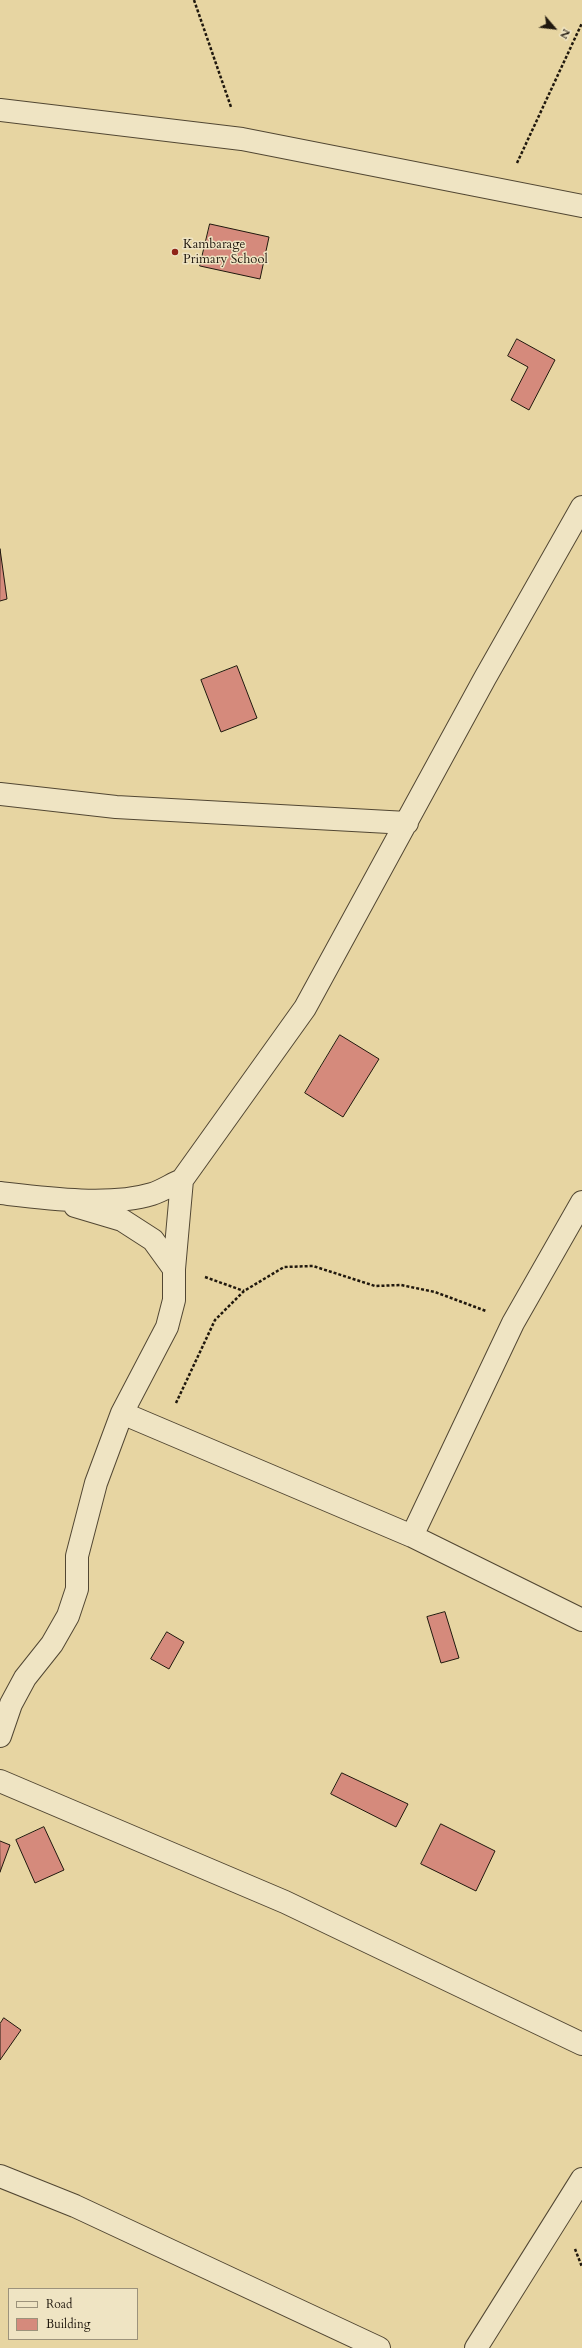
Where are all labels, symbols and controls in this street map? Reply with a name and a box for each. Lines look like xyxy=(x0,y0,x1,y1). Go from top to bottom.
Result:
north arrow xyxy=(534,8,574,48)
text: N xyxy=(556,26,574,42)
place label: Kambarage Primary School xyxy=(183,237,268,268)
marker: Kambarage Primary School xyxy=(170,247,180,257)
legend xyxy=(8,2288,138,2340)
text: Road xyxy=(46,2296,72,2312)
text: Building xyxy=(46,2316,90,2332)

